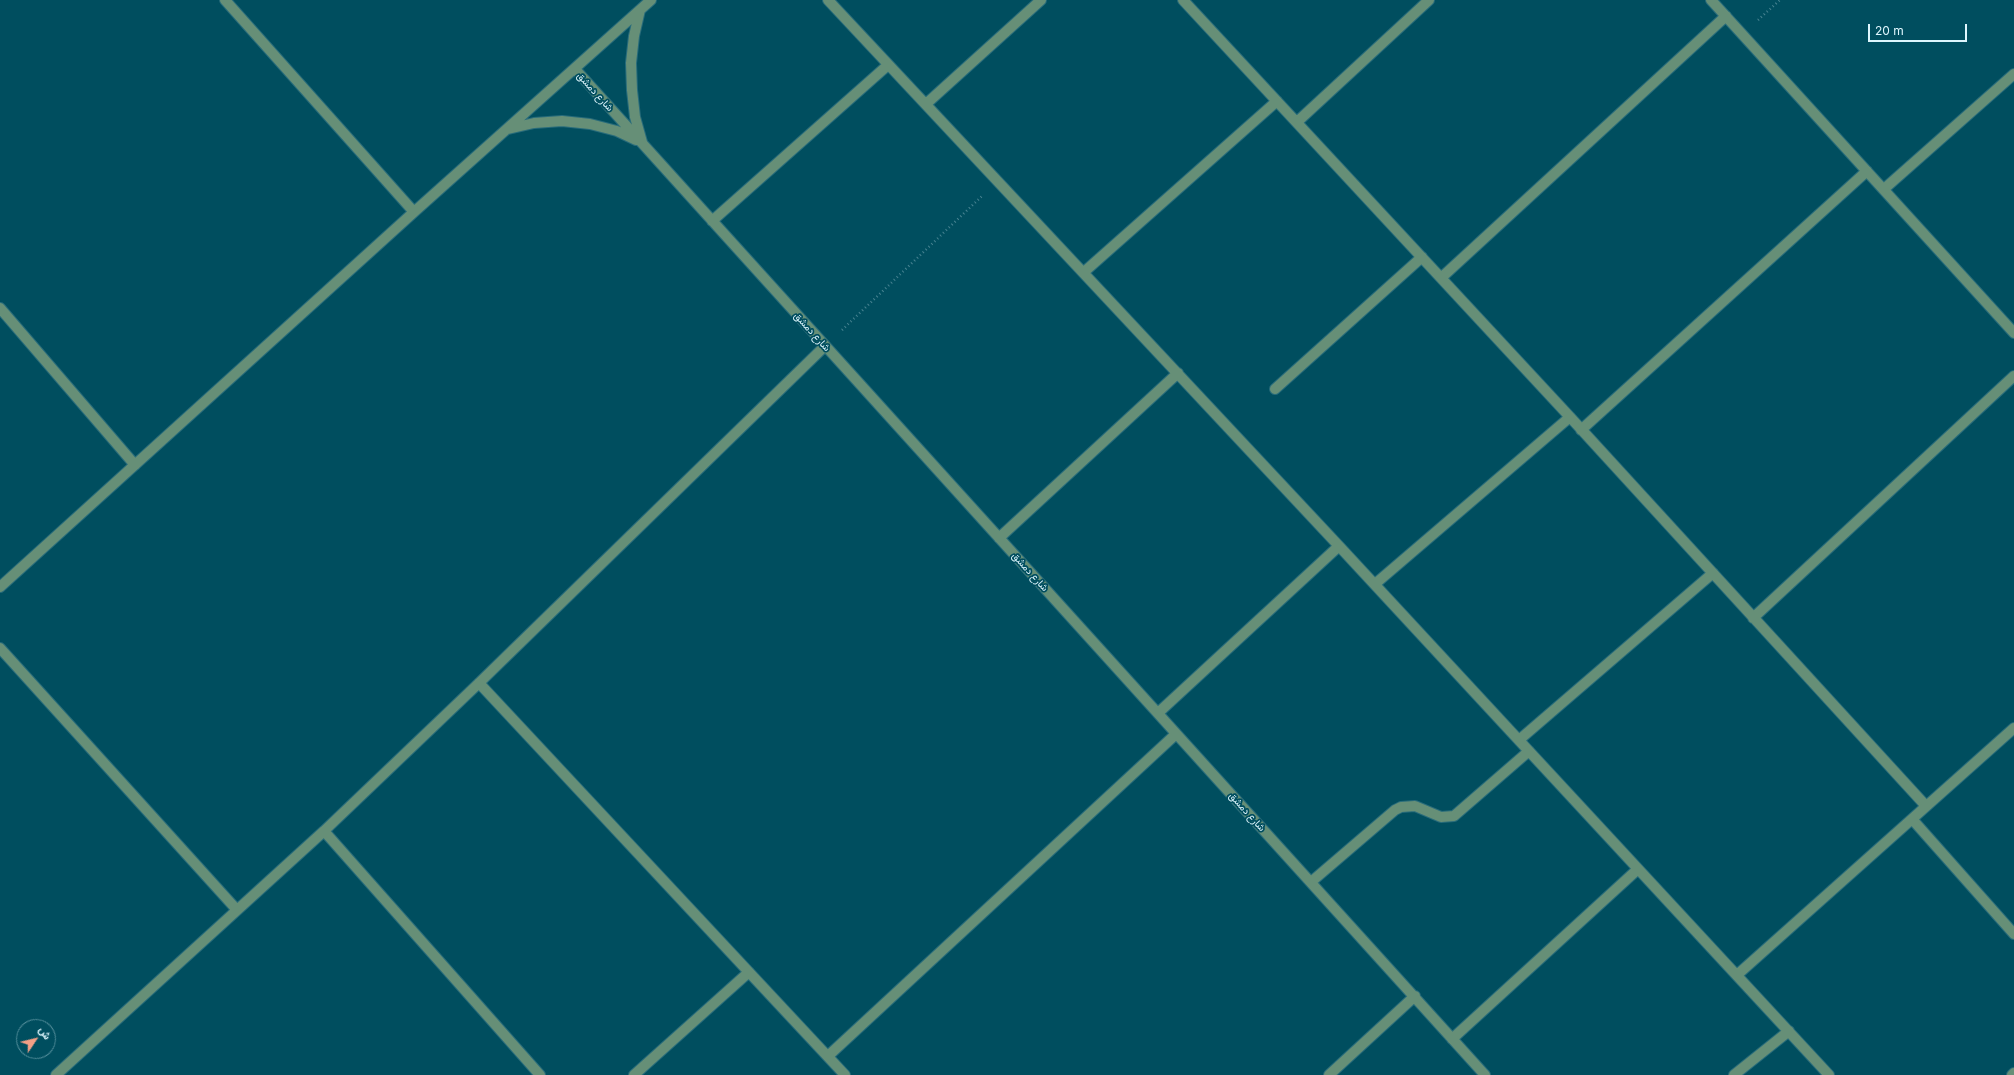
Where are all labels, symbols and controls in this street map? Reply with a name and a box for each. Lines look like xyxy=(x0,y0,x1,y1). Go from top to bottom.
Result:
scale bar xyxy=(1870,16,1969,42)
text: 20 m xyxy=(1875,23,1904,38)
street label: شارع دمشق xyxy=(574,70,616,114)
street label: شارع دمشق xyxy=(791,310,833,354)
street label: شارع دمشق xyxy=(1009,550,1051,594)
street label: شارع دمشق xyxy=(1226,790,1268,834)
north arrow xyxy=(16,1019,56,1059)
text: ش xyxy=(35,1023,55,1042)

